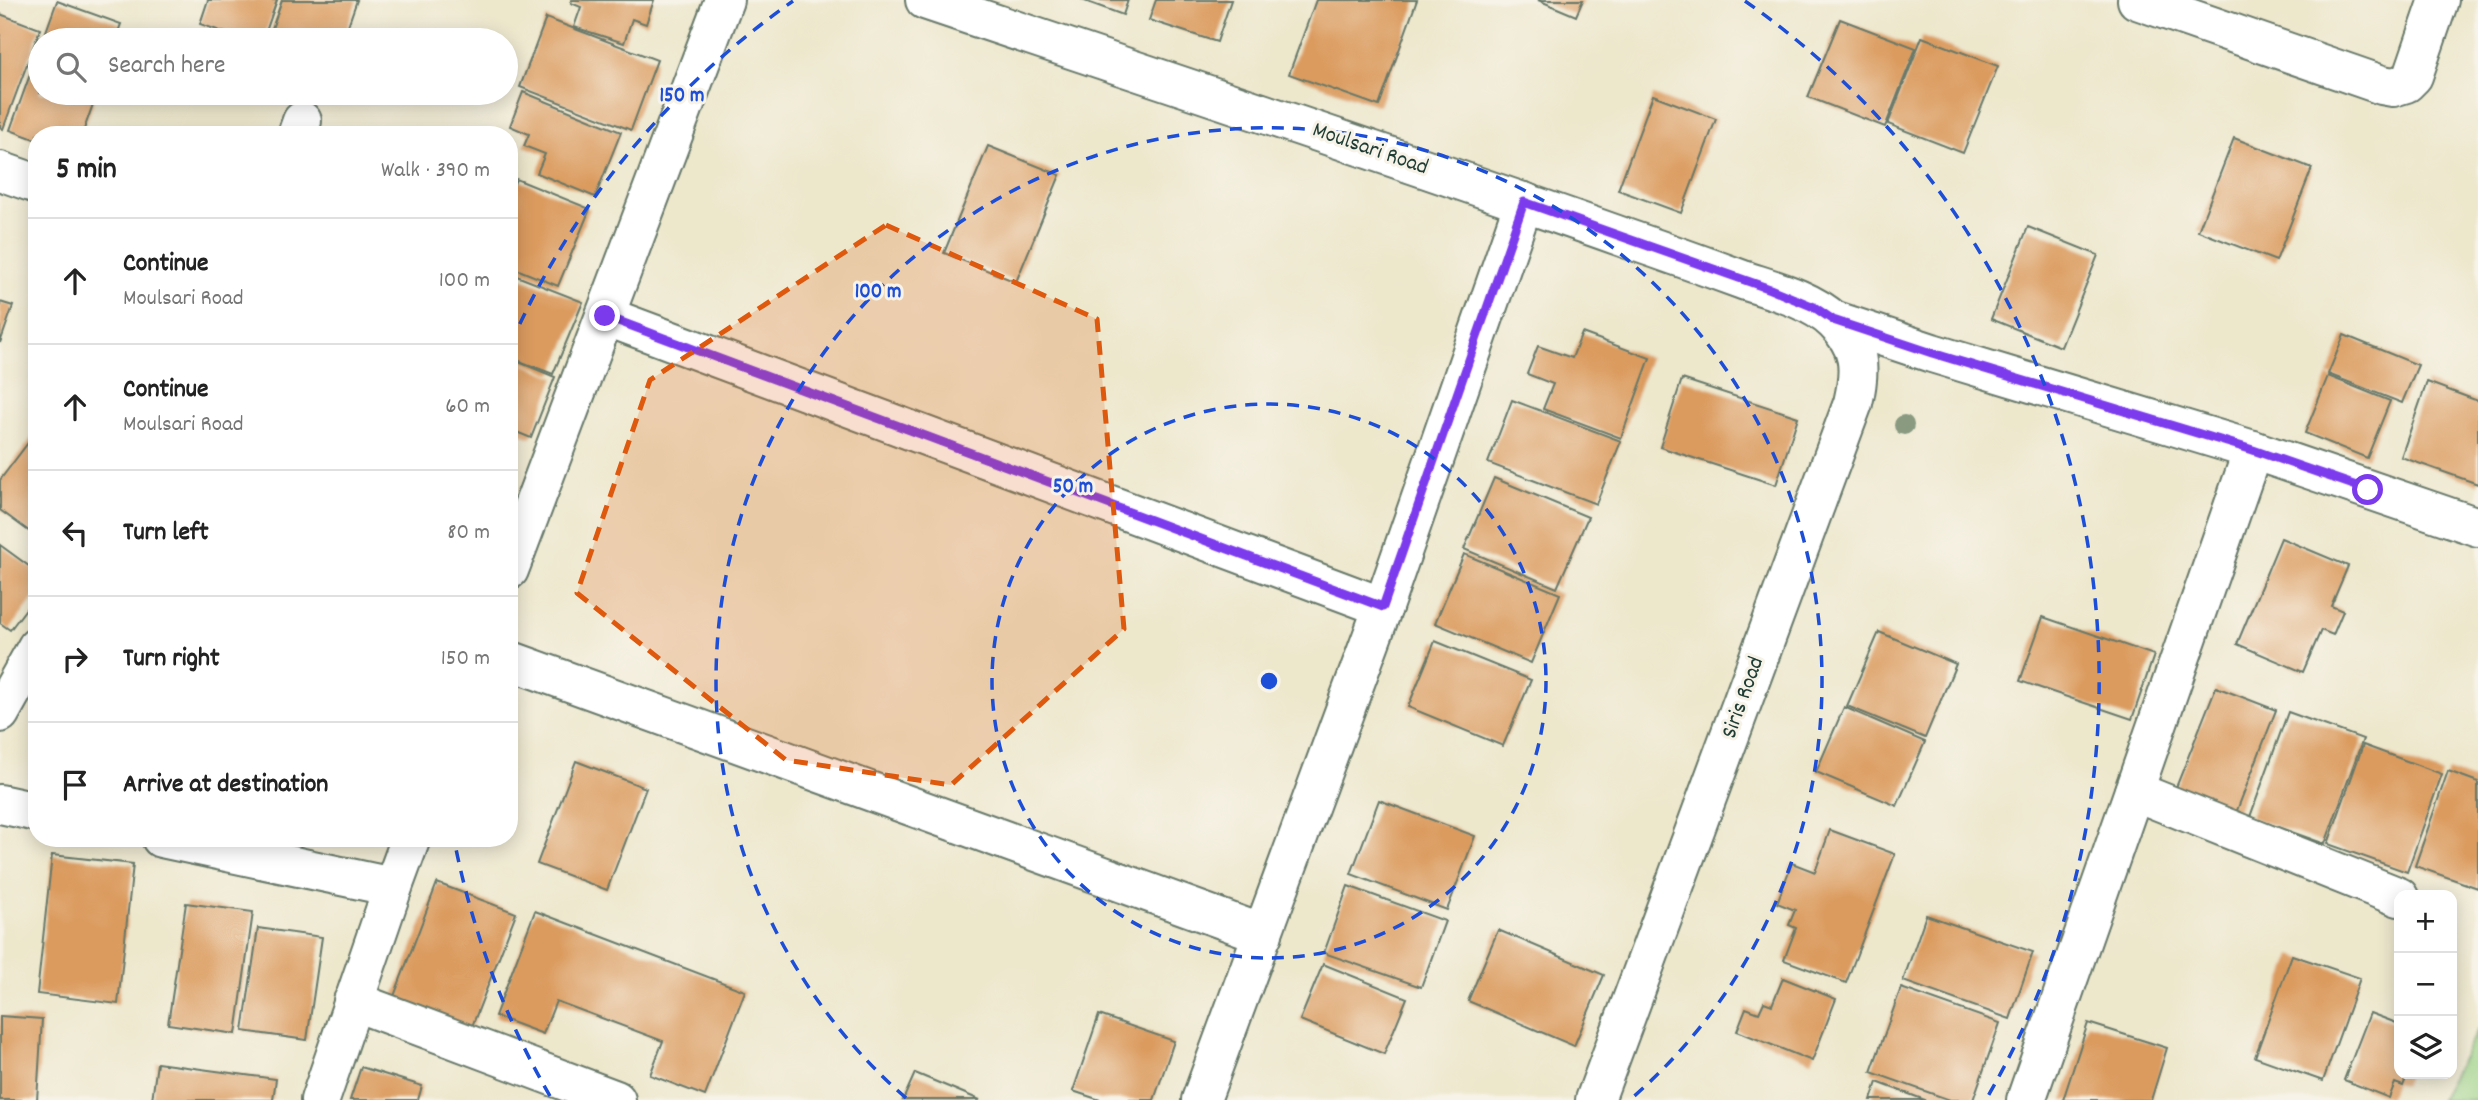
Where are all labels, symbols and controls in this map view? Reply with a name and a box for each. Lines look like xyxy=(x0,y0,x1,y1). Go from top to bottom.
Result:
search box xyxy=(28,28,518,105)
icon: search xyxy=(52,48,90,86)
text: Search here xyxy=(108,48,226,85)
text: 150 m xyxy=(659,82,705,112)
street label: Moulsari Road xyxy=(1308,115,1432,185)
text: 5 min xyxy=(56,150,117,193)
text: Walk · 390 m xyxy=(381,155,490,188)
text: Continue xyxy=(123,246,208,283)
icon: ahead xyxy=(56,262,94,300)
text: 100 m xyxy=(439,265,490,298)
text: 100 m xyxy=(855,278,901,308)
text: Moulsari Road xyxy=(123,283,244,316)
route end xyxy=(589,300,620,331)
text: Continue xyxy=(123,372,208,409)
icon: ahead xyxy=(56,388,94,426)
text: 60 m xyxy=(445,391,490,424)
text: Moulsari Road xyxy=(123,409,244,442)
text: 50 m xyxy=(1053,473,1093,503)
route start xyxy=(2352,474,2383,505)
icon: left xyxy=(56,514,94,552)
text: Turn left xyxy=(123,515,209,552)
text: 80 m xyxy=(447,517,490,550)
icon: right xyxy=(56,640,94,678)
text: Turn right xyxy=(123,641,220,678)
text: 150 m xyxy=(441,643,490,676)
street label: Siris Road xyxy=(1714,652,1774,744)
centre of rings xyxy=(1257,669,1281,693)
icon: arrive xyxy=(56,766,94,804)
text: Arrive at destination xyxy=(123,767,328,804)
map controls xyxy=(2394,890,2457,1079)
button: + xyxy=(2394,890,2457,953)
button: − xyxy=(2394,953,2457,1016)
button: layers xyxy=(2394,1016,2457,1079)

